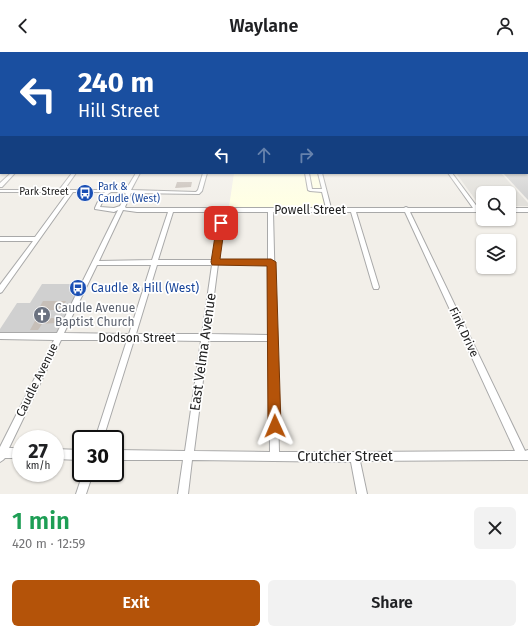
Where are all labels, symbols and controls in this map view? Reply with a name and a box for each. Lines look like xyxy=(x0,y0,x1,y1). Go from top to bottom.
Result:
icon: back xyxy=(12,15,34,37)
text: Waylane xyxy=(230,15,298,37)
icon: person xyxy=(494,15,516,37)
text: 240 m xyxy=(78,66,154,99)
icon: left xyxy=(12,68,64,120)
text: Hill Street xyxy=(78,100,159,122)
icon: left xyxy=(211,144,233,166)
icon: ahead xyxy=(253,144,275,166)
icon: right xyxy=(295,144,317,166)
place label: Park & Caudle (West) xyxy=(98,181,160,205)
bus stop icon: Park & Caudle (West) xyxy=(75,183,95,203)
street label: Park Street xyxy=(19,186,69,198)
map controls xyxy=(476,186,516,274)
button: search xyxy=(476,186,516,226)
street label: Powell Street xyxy=(274,203,346,217)
pin xyxy=(204,206,238,240)
icon: arrive xyxy=(210,212,232,234)
button: layers xyxy=(476,234,516,274)
bus stop icon: Caudle & Hill (West) xyxy=(68,278,88,298)
place label: Caudle & Hill (West) xyxy=(91,281,199,295)
street label: East Velma Avenue xyxy=(186,292,220,412)
place label: Caudle Avenue Baptist Church xyxy=(55,301,135,329)
church icon: Caudle Avenue Baptist Church xyxy=(32,305,52,325)
street label: Fink Drive xyxy=(446,305,482,359)
street label: Dodson Street xyxy=(98,331,176,345)
street label: Caudle Avenue xyxy=(13,341,61,419)
position arrow xyxy=(254,405,296,447)
speed limit sign: 30 xyxy=(72,430,124,482)
text: 27 xyxy=(28,439,48,463)
street label: Crutcher Street xyxy=(297,448,394,465)
text: km/h xyxy=(26,460,50,472)
text: 1 min xyxy=(12,507,70,535)
button: close xyxy=(474,507,516,549)
text: 420 m · 12:59 xyxy=(12,536,85,551)
button: Exit xyxy=(12,580,260,626)
button: Share xyxy=(268,580,516,626)

